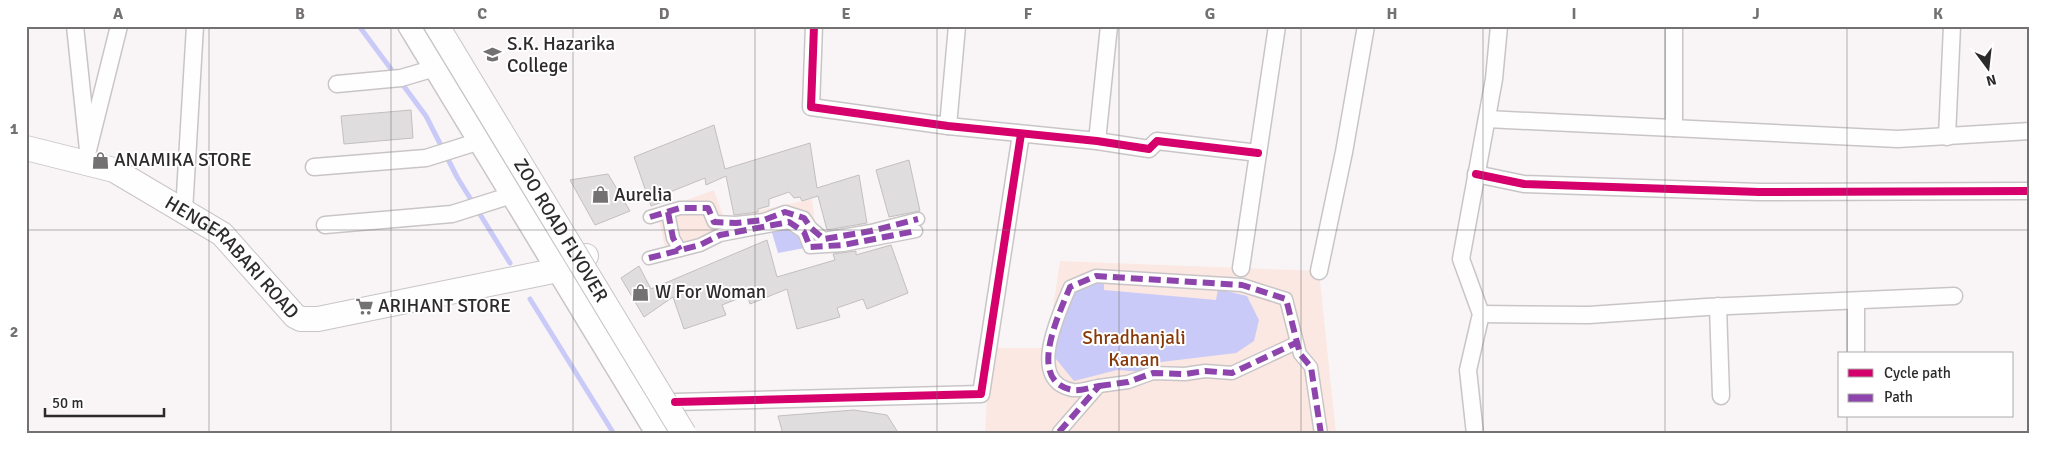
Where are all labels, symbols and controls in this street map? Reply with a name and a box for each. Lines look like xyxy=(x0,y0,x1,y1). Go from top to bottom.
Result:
text: A xyxy=(113,4,124,24)
text: B xyxy=(295,4,305,24)
text: C xyxy=(477,4,487,24)
text: D xyxy=(659,4,670,24)
text: E xyxy=(841,4,851,24)
text: F xyxy=(1024,4,1033,24)
text: G xyxy=(1205,4,1215,24)
text: H xyxy=(1387,4,1397,24)
text: I xyxy=(1571,4,1577,24)
text: J xyxy=(1752,4,1760,24)
text: K xyxy=(1933,4,1943,24)
place label: S.K. Hazarika College xyxy=(507,32,615,78)
north arrow xyxy=(1964,42,2014,92)
school or university icon: S.K. Hazarika College xyxy=(483,45,503,65)
text: N xyxy=(1984,71,1998,90)
text: 1 xyxy=(10,119,19,139)
place label: ANAMIKA STORE xyxy=(114,148,252,172)
shop icon: ANAMIKA STORE xyxy=(90,150,110,170)
street label: ZOO ROAD FLYOVER xyxy=(508,154,613,307)
place label: Aurelia xyxy=(614,183,672,207)
shop icon: Aurelia xyxy=(590,185,610,205)
street label: HENGERABARI ROAD xyxy=(161,191,304,324)
place label: W For Woman xyxy=(655,280,766,304)
shop icon: W For Woman xyxy=(631,282,651,302)
place label: ARIHANT STORE xyxy=(378,294,511,318)
supermarket icon: ARIHANT STORE xyxy=(354,296,374,316)
text: 2 xyxy=(10,322,18,342)
park label: Shradhanjali Kanan xyxy=(1082,326,1186,372)
legend xyxy=(1838,352,2014,418)
text: Cycle path xyxy=(1884,364,1951,382)
scale bar xyxy=(45,385,164,417)
text: Path xyxy=(1884,388,1913,406)
text: 50 m xyxy=(52,394,83,412)

